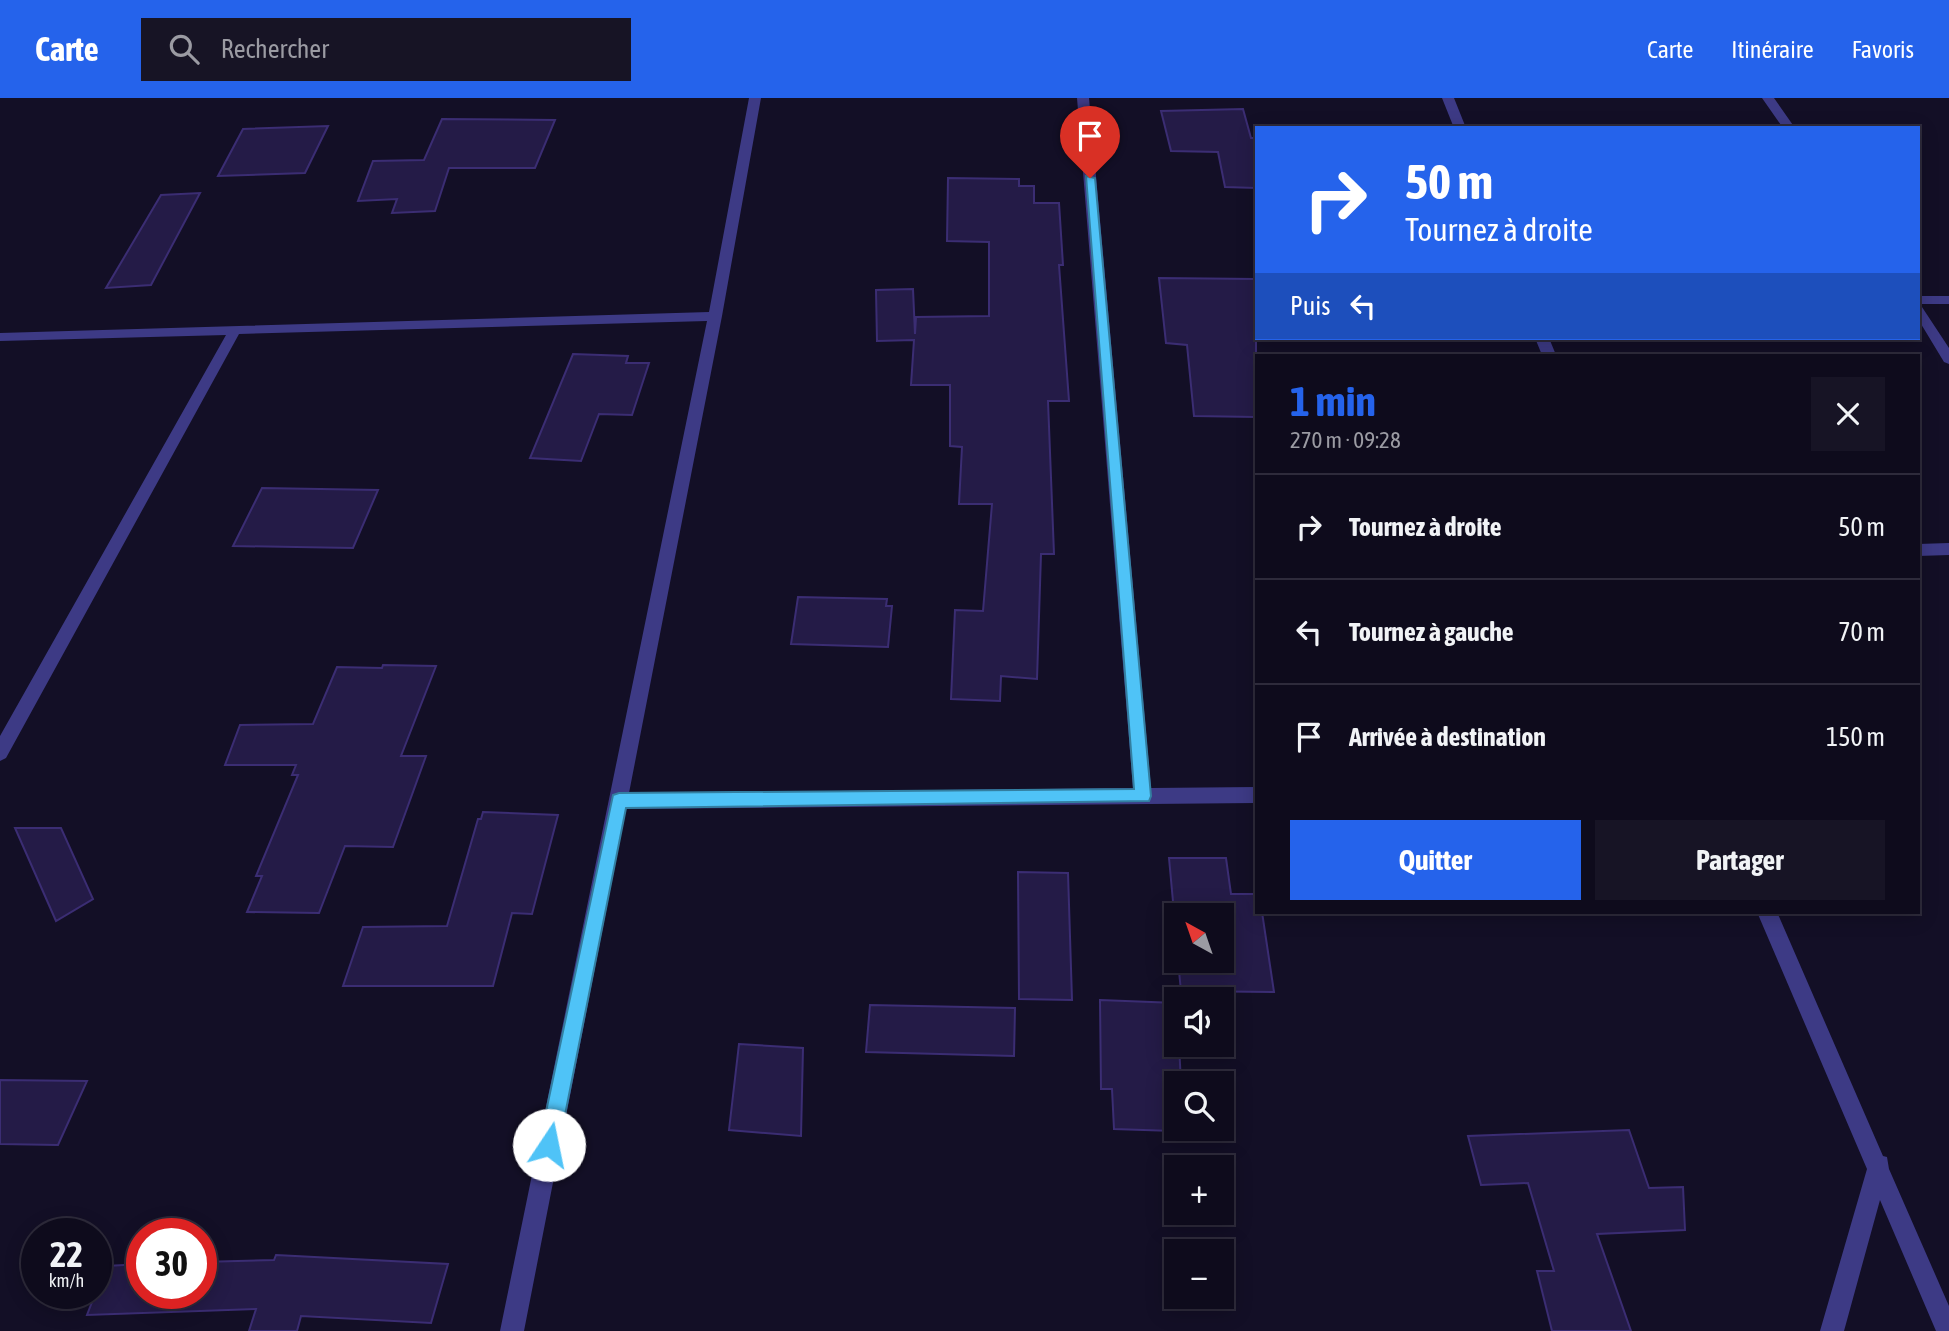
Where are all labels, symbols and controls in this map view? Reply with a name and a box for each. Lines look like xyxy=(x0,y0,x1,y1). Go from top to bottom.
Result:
search box xyxy=(141,18,631,81)
text: Carte xyxy=(35,30,99,68)
icon: search xyxy=(165,30,203,68)
text: Rechercher xyxy=(221,34,329,64)
text: Carte xyxy=(1647,36,1693,63)
text: Itinéraire xyxy=(1731,36,1814,63)
text: Favoris xyxy=(1852,36,1914,63)
pin xyxy=(1060,106,1120,178)
icon: arrive xyxy=(1071,117,1109,155)
text: 50 m xyxy=(1405,153,1493,209)
icon: right xyxy=(1290,154,1381,245)
text: Tournez à droite xyxy=(1405,211,1593,248)
icon: left xyxy=(1344,287,1382,325)
text: Puis xyxy=(1290,291,1330,321)
text: 1 min xyxy=(1290,377,1376,425)
button: close xyxy=(1811,377,1885,451)
text: 270 m · 09:28 xyxy=(1290,427,1401,453)
icon: right xyxy=(1290,508,1328,546)
text: Tournez à droite xyxy=(1349,512,1502,542)
text: 50 m xyxy=(1838,512,1885,542)
icon: left xyxy=(1290,613,1328,651)
text: Tournez à gauche xyxy=(1349,617,1514,647)
text: 70 m xyxy=(1838,617,1885,647)
icon: arrive xyxy=(1290,718,1328,756)
text: Arrivée à destination xyxy=(1349,722,1546,752)
text: 150 m xyxy=(1826,722,1885,752)
button: Quitter xyxy=(1290,820,1581,900)
button: Partager xyxy=(1595,820,1885,900)
north arrow xyxy=(1164,903,1234,973)
map controls xyxy=(1164,903,1234,1309)
button: sound xyxy=(1164,987,1234,1057)
button: search xyxy=(1164,1071,1234,1141)
position arrow xyxy=(512,1108,586,1182)
button: + xyxy=(1164,1155,1234,1225)
speed limit sign: 30 xyxy=(126,1218,217,1309)
text: 22 xyxy=(50,1234,83,1274)
button: − xyxy=(1164,1239,1234,1309)
text: km/h xyxy=(49,1270,84,1291)

